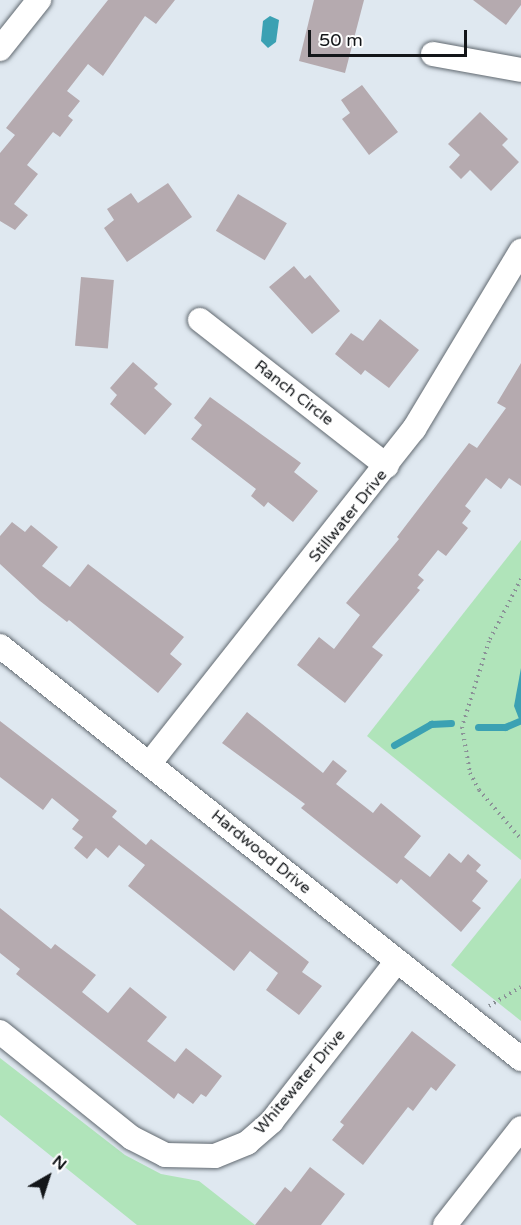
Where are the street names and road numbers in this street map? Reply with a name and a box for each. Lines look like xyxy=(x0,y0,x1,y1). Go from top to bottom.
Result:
street label: Ranch Circle xyxy=(251,356,337,430)
street label: Stillwater Drive xyxy=(305,466,391,566)
street label: Hardwood Drive xyxy=(207,806,315,898)
street label: Whitewater Drive xyxy=(251,1026,349,1138)

